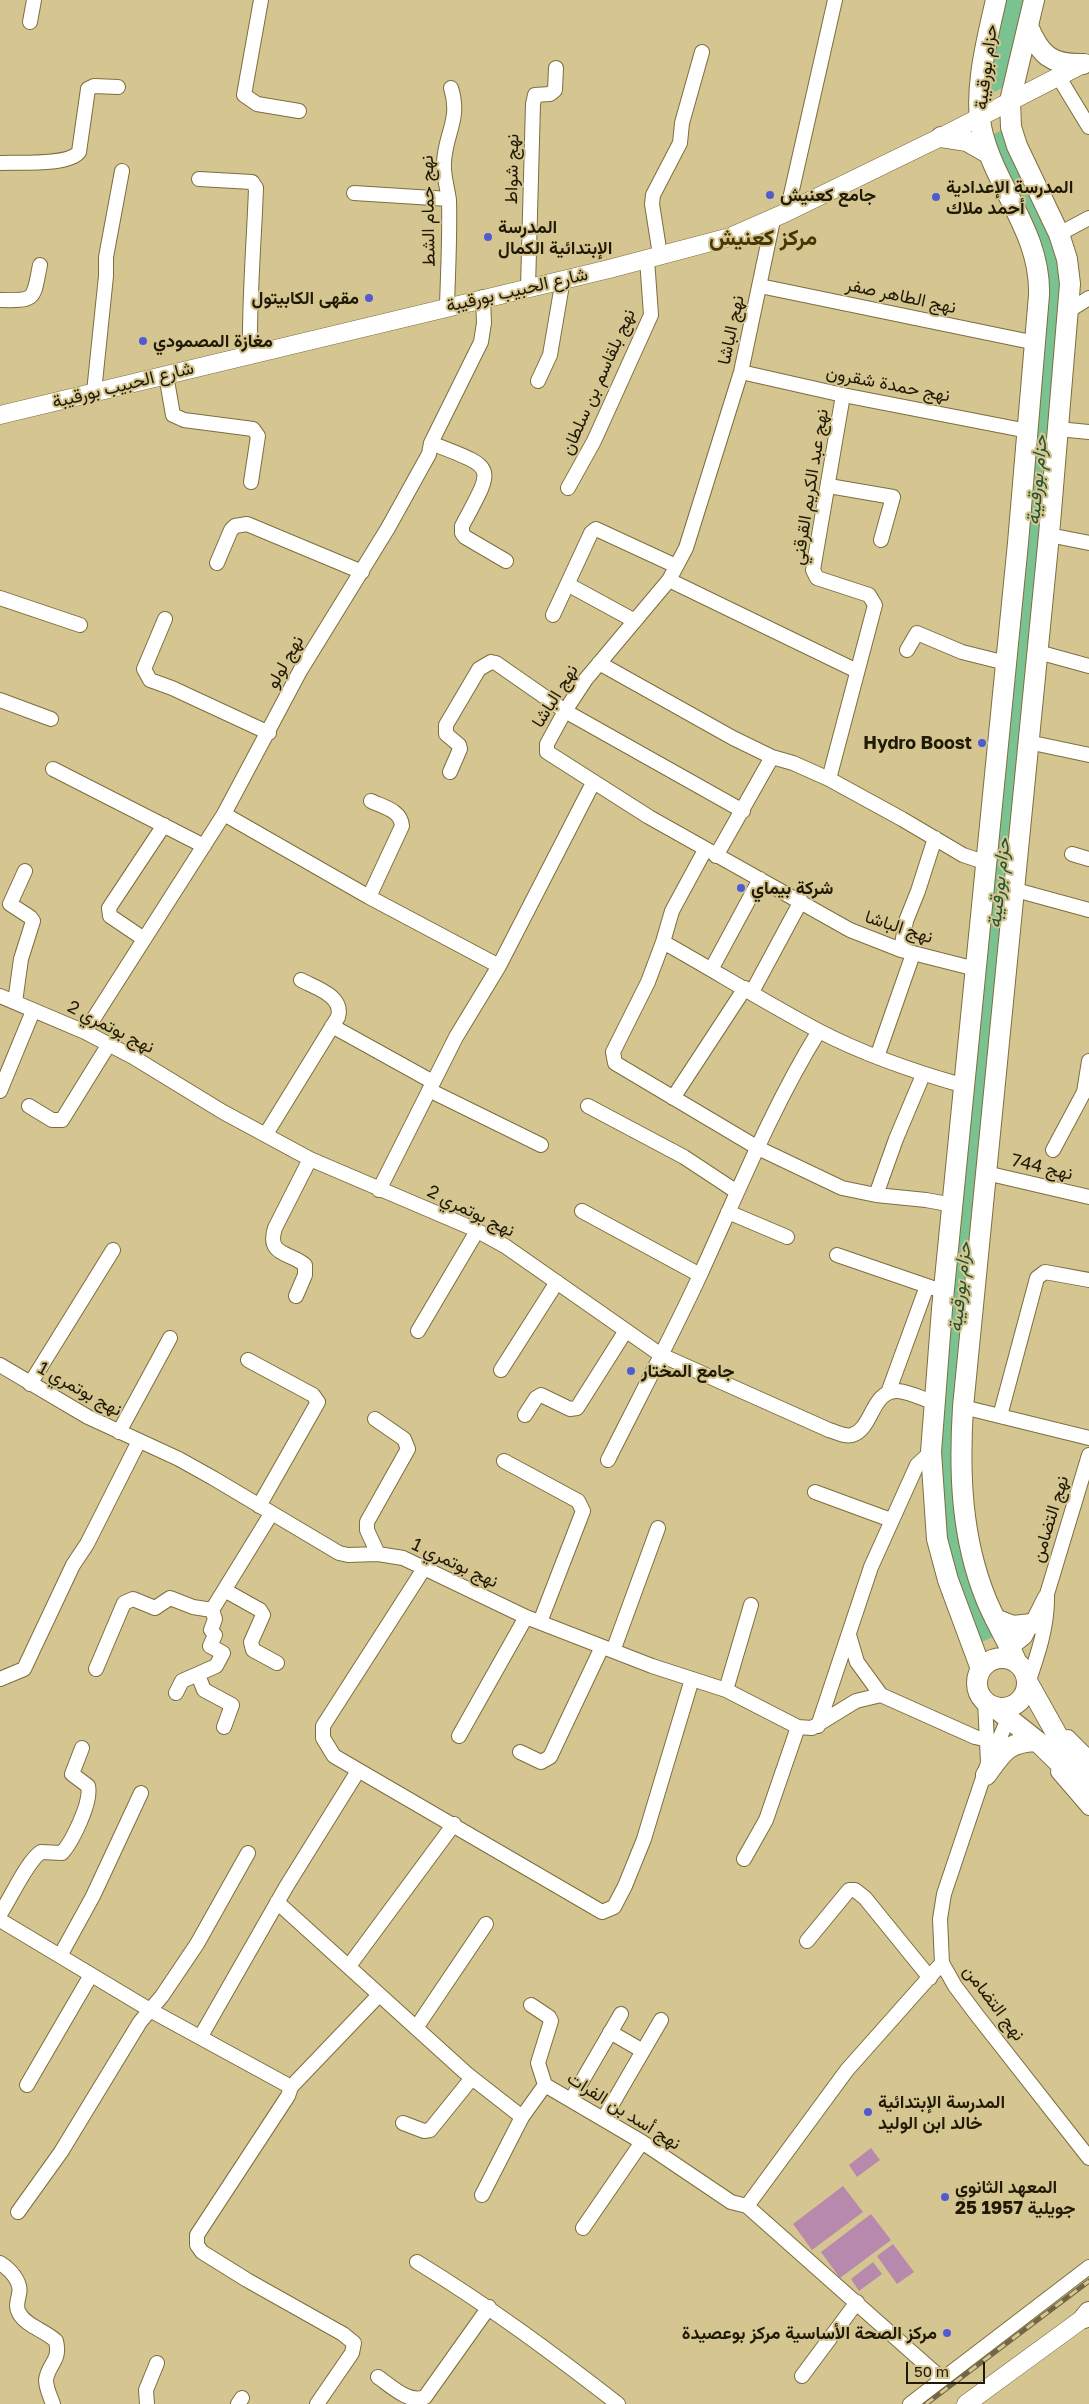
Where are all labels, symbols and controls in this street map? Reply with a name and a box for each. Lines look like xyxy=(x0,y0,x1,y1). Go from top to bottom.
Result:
street label: حزام بورقيبة xyxy=(970,23,1002,111)
street label: نهج شواط xyxy=(501,133,523,205)
street label: نهج حمام الشط xyxy=(416,155,440,267)
place label: المدرسة الإعدادية أحمد ملاك xyxy=(946,176,1073,218)
place label: جامع كعنيش xyxy=(780,184,876,206)
marker: جامع كعنيش xyxy=(764,189,776,201)
marker: المدرسة الإعدادية أحمد ملاك xyxy=(930,191,942,203)
place label: المدرسة الإبتدائية الكمال xyxy=(498,216,612,258)
district label: مركز كعنيش xyxy=(709,225,817,251)
marker: المدرسة الإبتدائية الكمال xyxy=(482,231,494,243)
street label: شارع الحبيب بورقيبة xyxy=(444,263,590,317)
street label: نهج الطاهر صفر xyxy=(844,274,958,318)
place label: مقهى الكابيتول xyxy=(251,287,359,309)
marker: مقهى الكابيتول xyxy=(363,292,375,304)
street label: نهج الباشا xyxy=(713,293,749,367)
street label: نهج بلقاسم بن سلطان xyxy=(556,306,640,458)
place label: مغازة المصمودي xyxy=(153,330,273,352)
marker: مغازة المصمودي xyxy=(137,335,149,347)
street label: شارع الحبيب بورقيبة xyxy=(50,357,196,413)
street label: نهج حمدة شقرون xyxy=(824,361,952,407)
street label: نهج عبد الكريم القرقني xyxy=(787,407,833,567)
water label: حزام بورقيبة xyxy=(1022,434,1052,526)
street label: نهج لولو xyxy=(262,632,308,692)
street label: نهج الباشا xyxy=(527,661,583,731)
place label: Hydro Boost xyxy=(863,732,972,754)
marker: Hydro Boost xyxy=(976,737,988,749)
water label: حزام بورقيبة xyxy=(983,837,1015,929)
place label: شركة بيماي xyxy=(751,877,833,899)
marker: شركة بيماي xyxy=(735,882,747,894)
street label: نهج الباشا xyxy=(862,906,936,948)
street label: نهج بوتمري 2 xyxy=(64,996,158,1058)
street label: نهج 744 xyxy=(1009,1149,1075,1185)
street label: نهج بوتمري 2 xyxy=(424,1181,518,1241)
water label: حزام بورقيبة xyxy=(944,1241,976,1333)
street label: نهج بوتمري 1 xyxy=(34,1357,126,1421)
place label: جامع المختار xyxy=(641,1360,734,1382)
marker: جامع المختار xyxy=(625,1365,637,1377)
street label: نهج التضامن xyxy=(1027,1473,1073,1565)
street label: نهج بوتمري 1 xyxy=(408,1534,502,1592)
street label: نهج التضامن xyxy=(958,1961,1030,2045)
street label: نهج أسد بن الفرات xyxy=(563,2067,685,2155)
place label: المدرسة الإبتدائية خالد ابن الوليد xyxy=(878,2091,1005,2134)
marker: المدرسة الإبتدائية خالد ابن الوليد xyxy=(862,2106,874,2118)
place label: المعهد الثانوي 25 جويلية 1957 xyxy=(955,2176,1075,2218)
marker: المعهد الثانوي 25 جويلية 1957 xyxy=(939,2191,951,2203)
place label: مركز الصحة الأساسية مركز بوعصيدة xyxy=(682,2322,937,2344)
marker: مركز الصحة الأساسية مركز بوعصيدة xyxy=(941,2327,953,2339)
scale bar xyxy=(909,2352,988,2384)
text: 50 m xyxy=(914,2362,949,2380)

